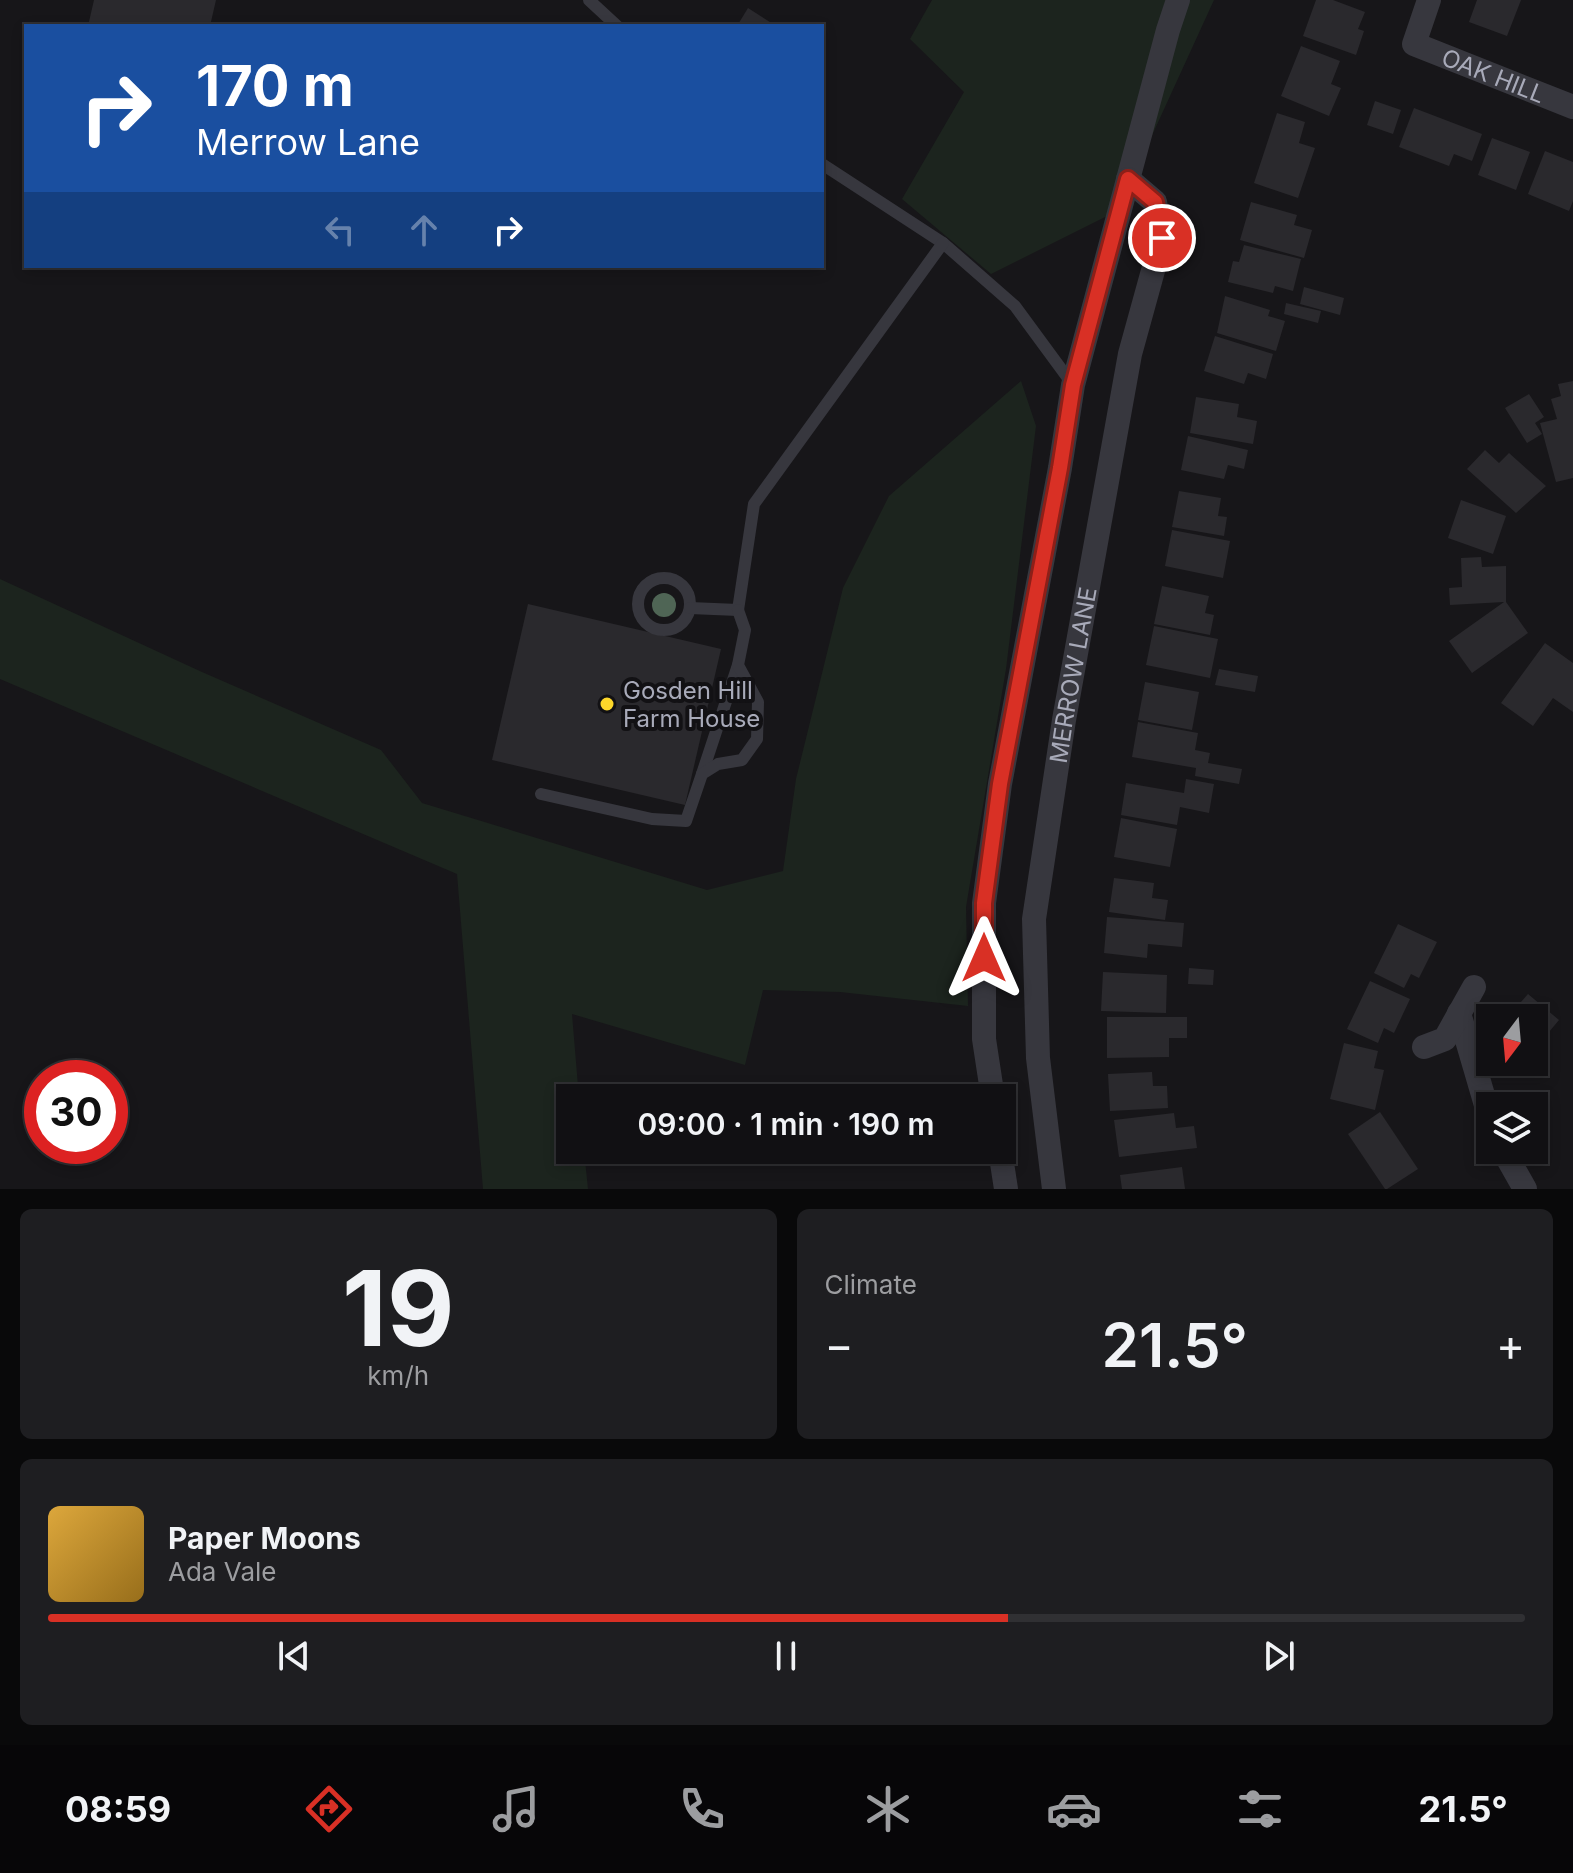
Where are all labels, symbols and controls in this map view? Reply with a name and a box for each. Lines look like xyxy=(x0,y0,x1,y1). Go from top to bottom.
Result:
street label: OAK HILL xyxy=(1438,42,1549,109)
text: 170 m xyxy=(196,52,354,120)
icon: right xyxy=(64,56,168,160)
text: Merrow Lane xyxy=(196,120,420,164)
pin xyxy=(1128,204,1196,272)
icon: left xyxy=(318,208,362,252)
icon: ahead xyxy=(402,208,446,252)
icon: right xyxy=(486,208,530,252)
icon: arrive xyxy=(1140,216,1184,260)
street label: MERROW LANE xyxy=(1043,585,1102,765)
place label: Gosden Hill Farm House xyxy=(623,676,760,733)
marker: Gosden Hill Farm House xyxy=(598,695,616,713)
position arrow xyxy=(942,916,1026,1000)
north arrow xyxy=(1476,1004,1548,1076)
map controls xyxy=(1476,1004,1548,1164)
speed limit sign: 30 xyxy=(24,1060,128,1164)
button: layers xyxy=(1476,1092,1548,1164)
text: 09:00 · 1 min · 190 m xyxy=(637,1106,935,1142)
text: 19 xyxy=(342,1245,454,1371)
text: Climate xyxy=(825,1269,917,1300)
text: 21.5° xyxy=(1102,1309,1248,1381)
text: − xyxy=(825,1318,854,1372)
text: + xyxy=(1496,1318,1525,1372)
text: km/h xyxy=(367,1360,429,1391)
text: Paper Moons xyxy=(168,1520,361,1556)
text: Ada Vale xyxy=(168,1556,276,1587)
icon: previous xyxy=(272,1634,316,1678)
icon: pause xyxy=(764,1634,808,1678)
icon: next xyxy=(1257,1634,1301,1678)
icon: directions xyxy=(301,1781,357,1837)
icon: music xyxy=(488,1781,544,1837)
icon: phone xyxy=(674,1781,730,1837)
icon: climate xyxy=(860,1781,916,1837)
icon: car xyxy=(1046,1781,1102,1837)
icon: filters xyxy=(1232,1781,1288,1837)
text: 08:59 xyxy=(65,1787,171,1831)
text: 21.5° xyxy=(1419,1787,1508,1831)

